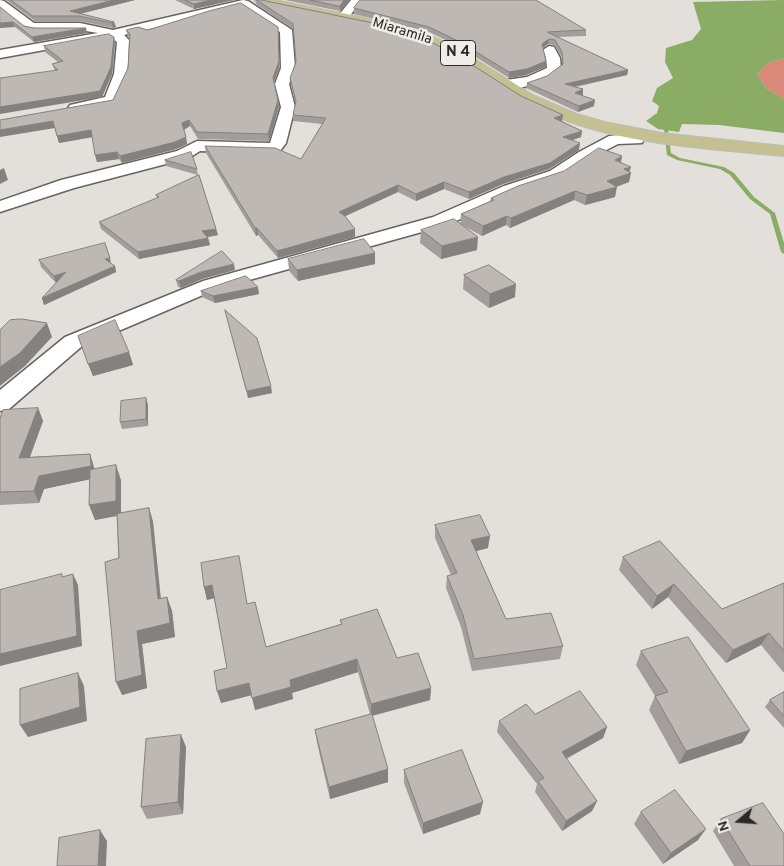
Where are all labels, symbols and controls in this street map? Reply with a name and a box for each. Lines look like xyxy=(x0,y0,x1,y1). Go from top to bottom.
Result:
street label: Miaramila xyxy=(370,15,434,49)
road number: N 4 xyxy=(440,40,476,66)
north arrow xyxy=(714,796,764,846)
text: N xyxy=(715,818,734,833)

